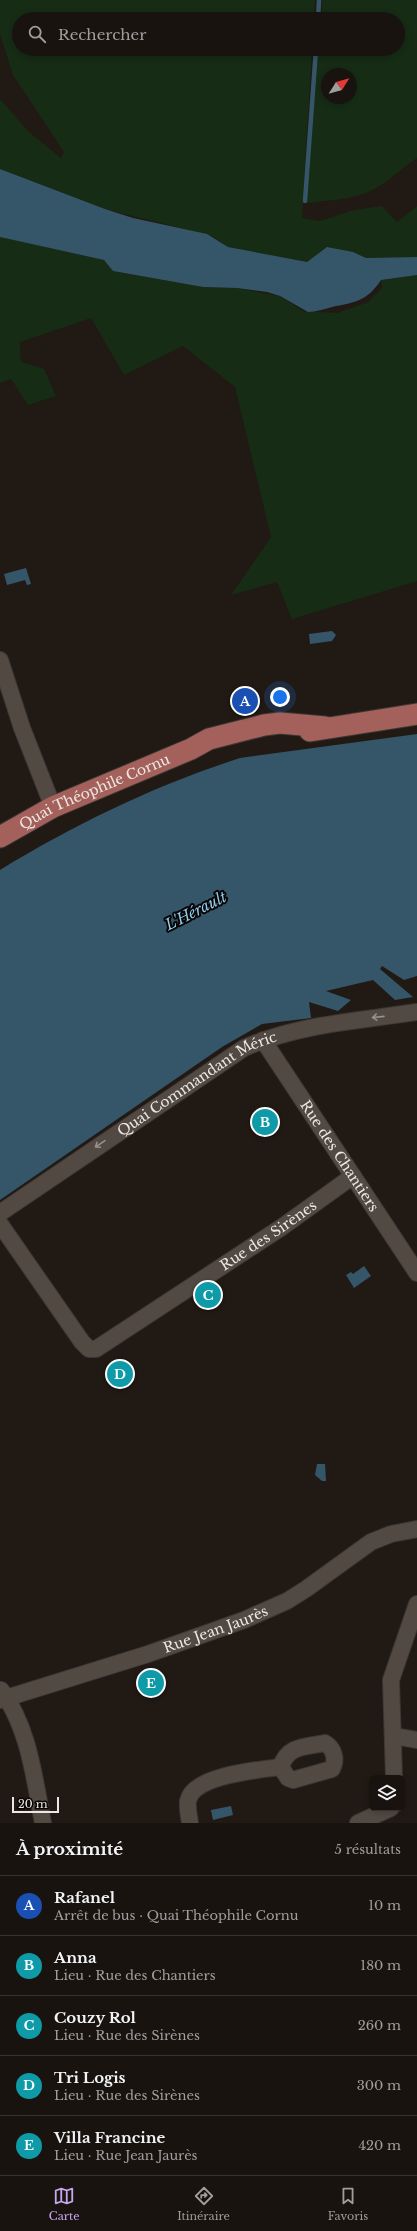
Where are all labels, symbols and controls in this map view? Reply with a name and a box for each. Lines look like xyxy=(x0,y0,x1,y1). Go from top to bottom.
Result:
search box xyxy=(12,12,405,56)
icon: search xyxy=(26,23,48,45)
text: Rechercher xyxy=(58,25,146,44)
north arrow xyxy=(321,68,357,104)
pin: A xyxy=(232,686,258,716)
your location xyxy=(270,687,290,707)
street label: Quai Théophile Cornu xyxy=(16,750,173,833)
water label: L'Hérault xyxy=(161,887,230,935)
one-way arrow xyxy=(372,1014,385,1021)
street label: Quai Commandant Méric xyxy=(114,1028,279,1140)
street label: Rue des Chantiers xyxy=(296,1097,383,1215)
pin: B xyxy=(252,1107,278,1137)
one-way arrow xyxy=(95,1140,106,1148)
street label: Rue des Sirènes xyxy=(216,1196,320,1274)
pin: C xyxy=(195,1280,221,1310)
pin: D xyxy=(107,1359,133,1389)
street label: Rue Jean Jaurès xyxy=(161,1602,271,1657)
pin: E xyxy=(138,1668,164,1698)
map controls xyxy=(369,1775,405,1811)
button: layers xyxy=(369,1775,405,1811)
scale bar xyxy=(12,1795,59,1814)
text: 20 m xyxy=(18,1797,48,1811)
text: À proximité xyxy=(16,1839,123,1860)
text: 5 résultats xyxy=(335,1841,401,1858)
text: Rafanel xyxy=(54,1888,115,1907)
text: A xyxy=(24,1897,34,1914)
text: 10 m xyxy=(368,1897,401,1914)
text: Arrêt de bus · Quai Théophile Cornu xyxy=(54,1907,298,1924)
text: Anna xyxy=(54,1948,97,1967)
text: B xyxy=(24,1957,34,1974)
text: 180 m xyxy=(360,1957,401,1974)
text: Lieu · Rue des Chantiers xyxy=(54,1967,216,1984)
text: Couzy Rol xyxy=(54,2008,136,2027)
text: C xyxy=(24,2017,34,2034)
text: 260 m xyxy=(358,2017,401,2034)
text: Lieu · Rue des Sirènes xyxy=(54,2027,200,2044)
text: Tri Logis xyxy=(54,2068,126,2087)
text: D xyxy=(23,2077,35,2094)
text: 300 m xyxy=(357,2077,401,2094)
text: Lieu · Rue des Sirènes xyxy=(54,2087,200,2104)
text: Villa Francine xyxy=(54,2128,165,2147)
text: E xyxy=(24,2137,34,2154)
text: 420 m xyxy=(358,2137,401,2154)
text: Lieu · Rue Jean Jaurès xyxy=(54,2147,198,2164)
tab: Carte xyxy=(49,2185,79,2223)
tab: Itinéraire xyxy=(177,2185,230,2223)
tab: Favoris xyxy=(328,2185,368,2223)

